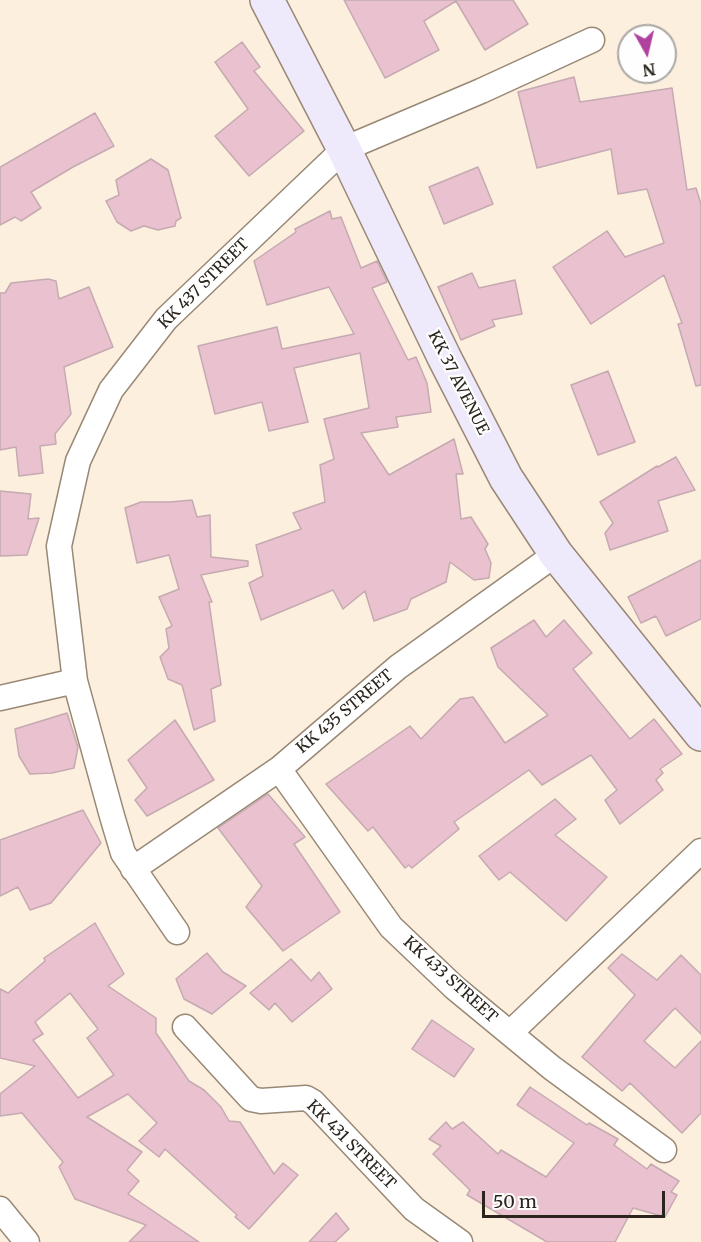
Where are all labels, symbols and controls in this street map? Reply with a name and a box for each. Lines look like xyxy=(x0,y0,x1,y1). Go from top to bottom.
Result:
north arrow xyxy=(617,24,677,84)
text: N xyxy=(642,59,657,81)
street label: KK 437 STREET xyxy=(155,235,253,333)
street label: KK 37 AVENUE xyxy=(424,328,492,438)
street label: KK 435 STREET xyxy=(293,666,397,758)
street label: KK 433 STREET xyxy=(399,933,501,1027)
street label: KK 431 STREET xyxy=(303,1097,399,1193)
scale bar xyxy=(485,1179,668,1217)
text: 50 m xyxy=(493,1190,537,1213)

